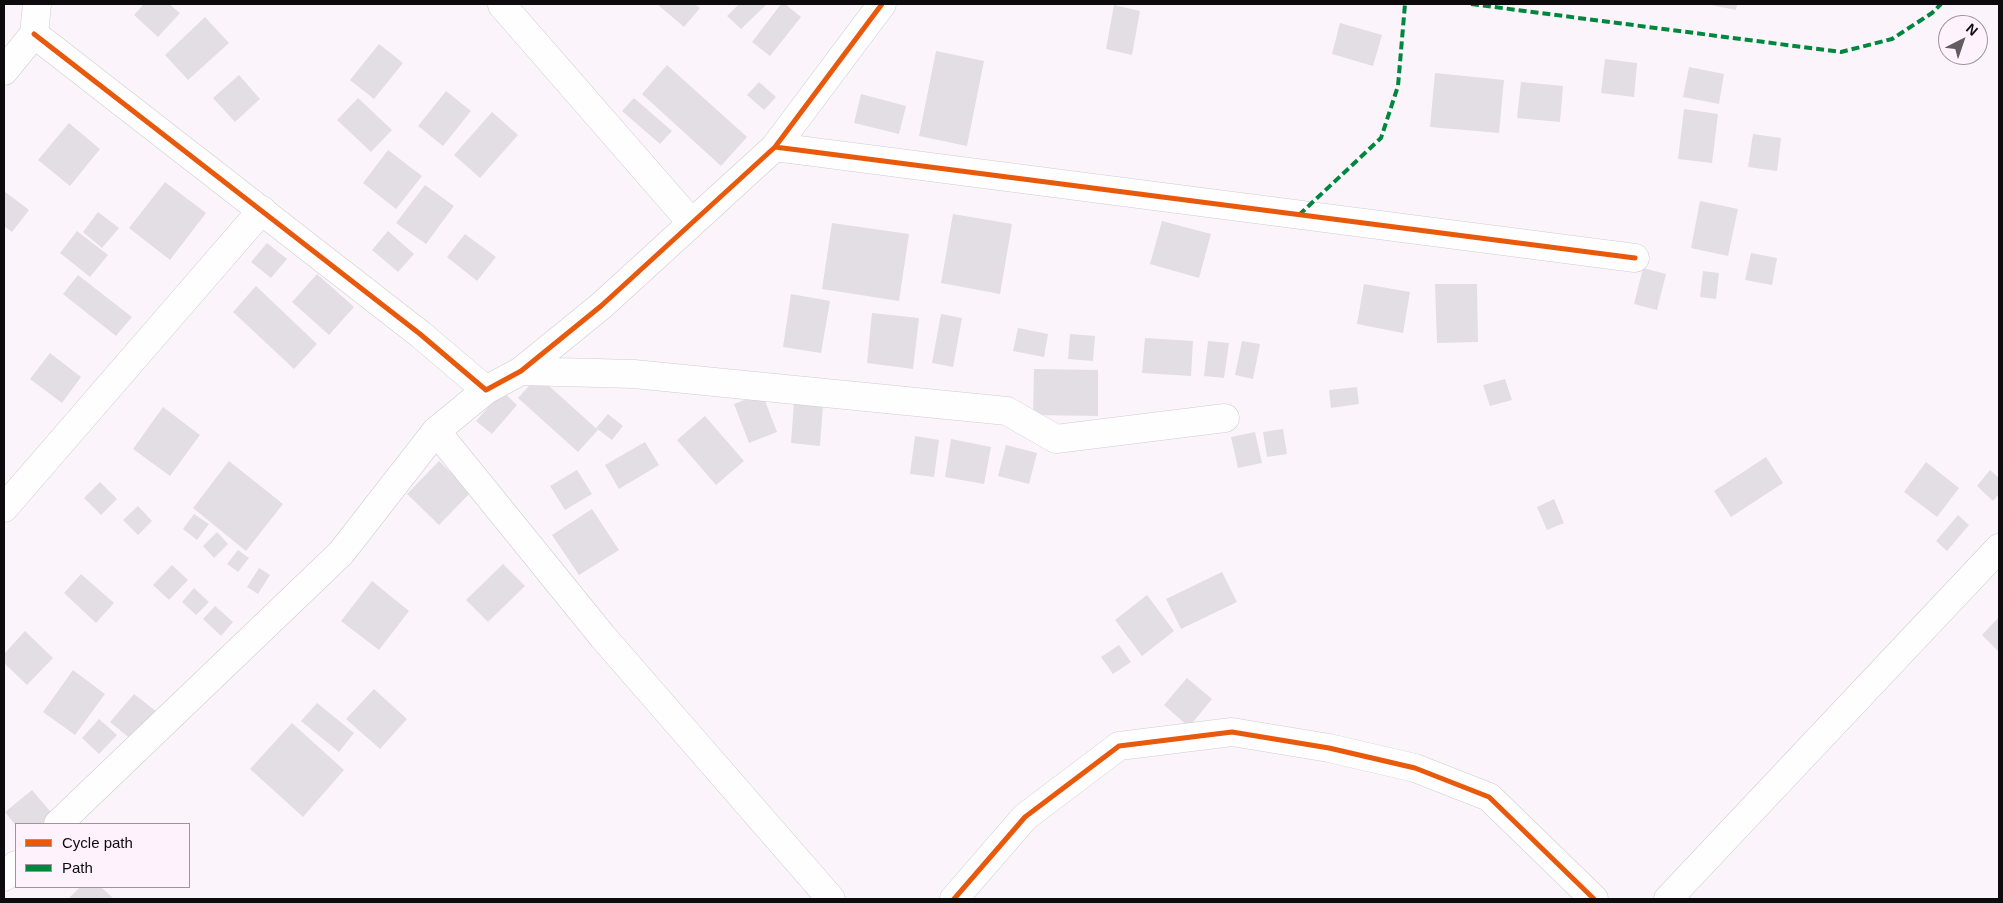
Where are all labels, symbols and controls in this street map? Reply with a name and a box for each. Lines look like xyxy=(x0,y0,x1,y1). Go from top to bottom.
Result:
north arrow xyxy=(1938,15,1988,65)
text: N xyxy=(1963,20,1981,39)
legend xyxy=(15,823,190,888)
text: Cycle path xyxy=(62,834,133,851)
text: Path xyxy=(62,859,93,876)

